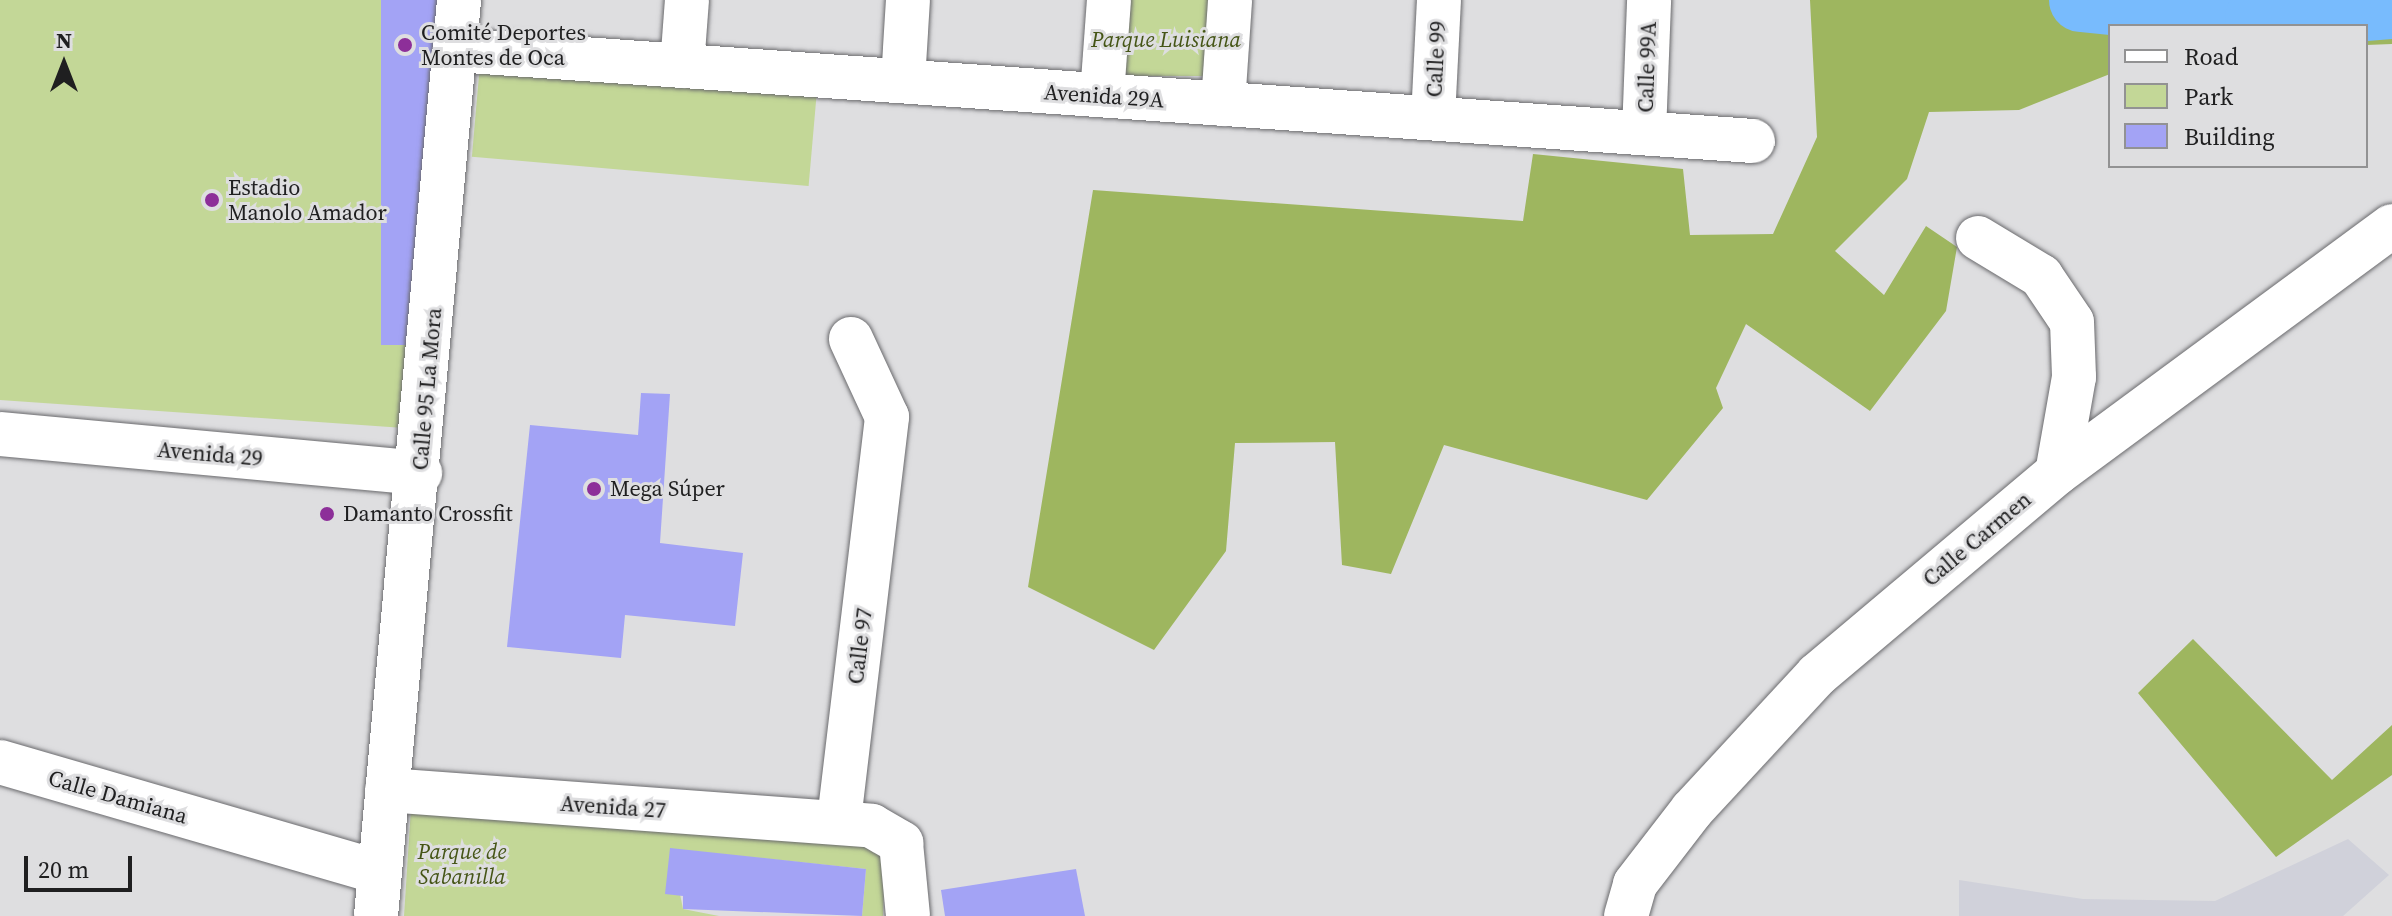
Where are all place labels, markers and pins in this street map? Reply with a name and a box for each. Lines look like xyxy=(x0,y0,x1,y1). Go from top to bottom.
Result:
place label: Comité Deportes Montes de Oca xyxy=(421,19,586,70)
marker: Comité Deportes Montes de Oca xyxy=(396,36,414,54)
place label: Estadio Manolo Amador xyxy=(228,174,387,226)
marker: Estadio Manolo Amador xyxy=(203,191,221,209)
place label: Mega Súper xyxy=(610,476,725,502)
marker: Mega Súper xyxy=(585,480,603,498)
place label: Damanto Crossfit xyxy=(343,501,513,527)
marker: Damanto Crossfit xyxy=(318,505,336,523)

